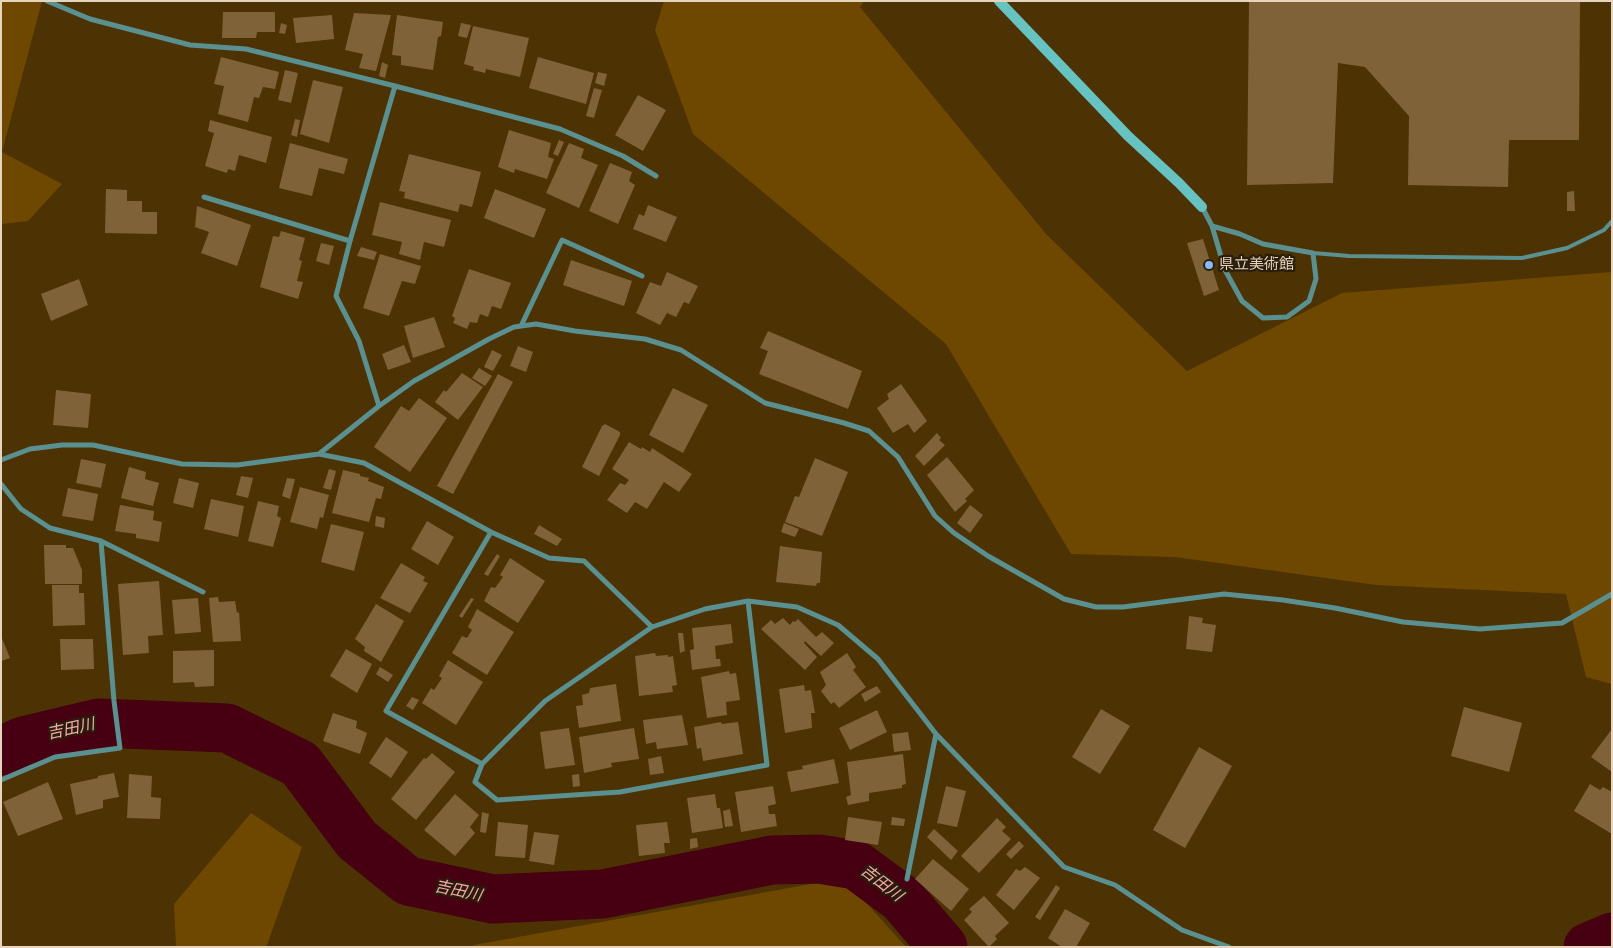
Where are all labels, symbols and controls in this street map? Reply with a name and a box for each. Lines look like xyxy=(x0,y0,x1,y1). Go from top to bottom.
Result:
place label: 県立美術館 xyxy=(1219,256,1294,274)
marker: 県立美術館 xyxy=(1203,259,1215,271)
water label: 吉田川 xyxy=(46,716,96,744)
water label: 吉田川 xyxy=(856,862,906,906)
water label: 吉田川 xyxy=(433,878,483,906)

